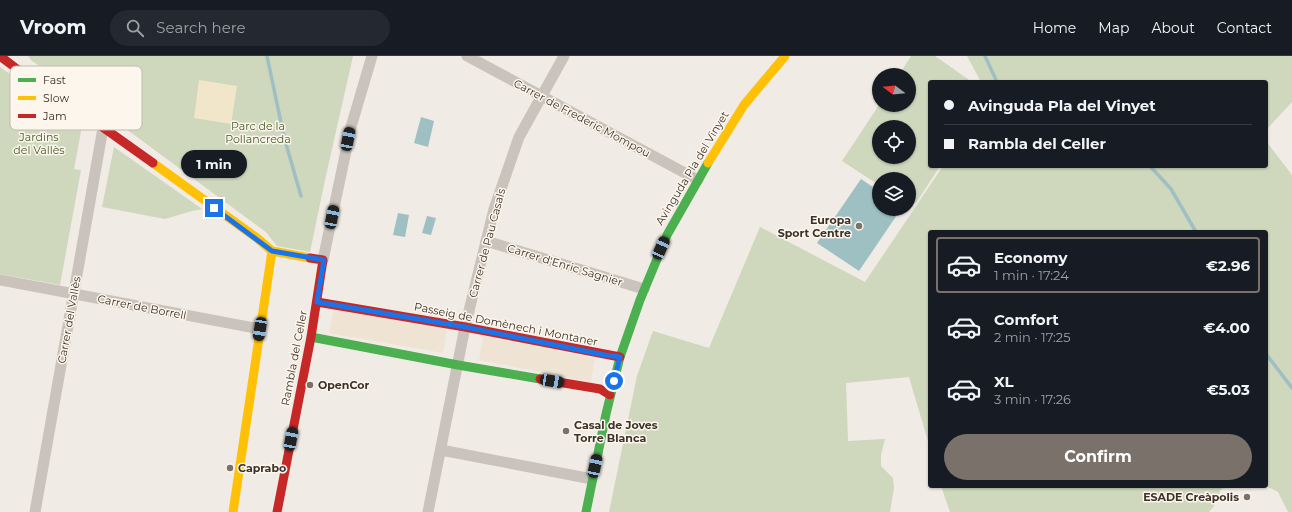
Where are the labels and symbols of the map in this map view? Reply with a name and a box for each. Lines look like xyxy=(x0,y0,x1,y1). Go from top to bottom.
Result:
legend xyxy=(10,66,142,130)
north arrow xyxy=(872,68,916,112)
text: Fast xyxy=(43,73,67,87)
street label: Carrer de Frederic Mompou xyxy=(511,76,653,160)
text: Slow xyxy=(43,91,69,105)
street label: Avinguda Pla del Vinyet xyxy=(652,108,732,228)
text: Jam xyxy=(42,109,67,123)
park label: Parc de la Pollancreda xyxy=(225,119,291,146)
car xyxy=(340,126,356,152)
park label: Jardins del Vallès xyxy=(13,130,65,157)
callout: 1 min xyxy=(181,150,247,178)
street label: Carrer de Pau Casals xyxy=(466,186,508,299)
route end xyxy=(205,199,223,217)
car xyxy=(324,204,340,230)
place label: Europa Sport Centre xyxy=(778,213,851,240)
marker: Europa Sport Centre xyxy=(854,221,864,231)
car xyxy=(651,235,671,261)
street label: Carrer d'Enric Sagnier xyxy=(506,241,624,289)
street label: Carrer del Vallès xyxy=(54,275,84,365)
street label: Carrer de Borrell xyxy=(96,292,188,322)
street label: Passeig de Domènech i Montaner xyxy=(413,299,599,349)
street label: Rambla del Celler xyxy=(278,309,310,407)
car xyxy=(252,316,268,342)
route start xyxy=(605,372,623,390)
car xyxy=(539,373,565,389)
place label: OpenCor xyxy=(318,378,369,392)
marker: OpenCor xyxy=(305,380,315,390)
place label: Casal de Joves Torre Blanca xyxy=(574,418,658,445)
car xyxy=(283,426,299,452)
marker: Casal de Joves Torre Blanca xyxy=(561,426,571,436)
car xyxy=(587,453,603,479)
place label: Caprabo xyxy=(238,461,286,475)
marker: Caprabo xyxy=(225,463,235,473)
place label: ESADE Creàpolis xyxy=(1143,490,1239,504)
marker: ESADE Creàpolis xyxy=(1242,492,1252,502)

